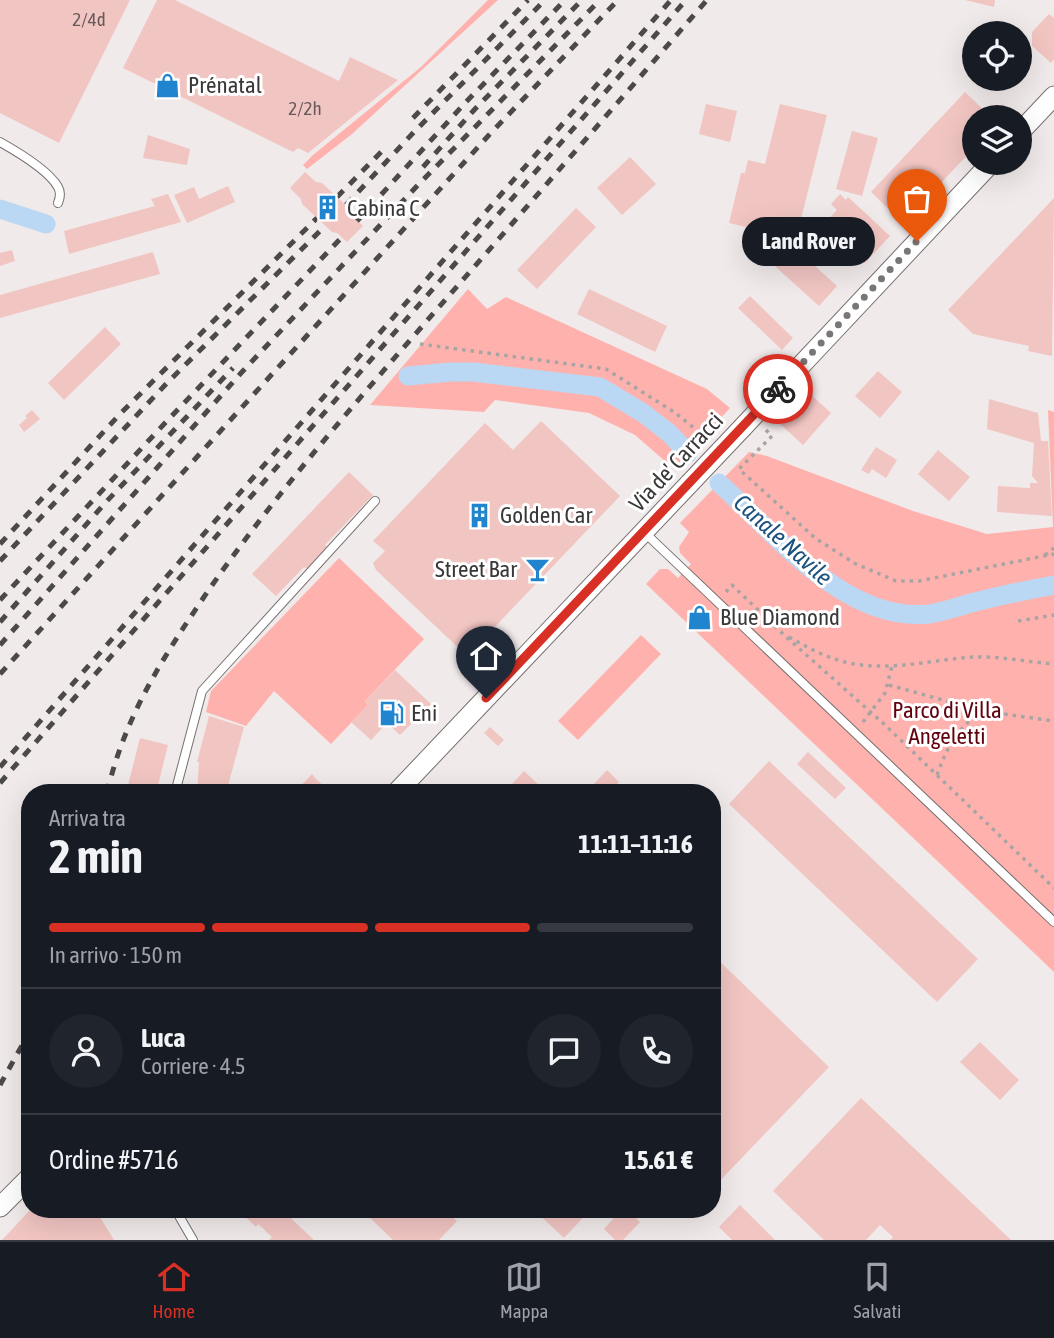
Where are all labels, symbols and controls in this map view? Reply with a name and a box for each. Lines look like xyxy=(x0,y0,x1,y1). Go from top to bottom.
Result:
house number: 2/4d xyxy=(72,8,106,30)
map controls xyxy=(962,21,1032,175)
button: locate xyxy=(962,21,1032,91)
shop icon: Prénatal xyxy=(154,71,182,99)
place label: Prénatal xyxy=(188,72,262,98)
house number: 2/2h xyxy=(288,97,322,119)
button: layers xyxy=(962,105,1032,175)
pin xyxy=(887,169,947,241)
icon: bag xyxy=(898,180,936,218)
building icon: Cabina C xyxy=(313,194,341,222)
place label: Cabina C xyxy=(347,195,420,221)
callout: Land Rover xyxy=(742,216,875,266)
text: Land Rover xyxy=(762,228,855,254)
courier xyxy=(743,354,813,424)
icon: bike xyxy=(759,370,797,408)
street label: Via de' Carracci xyxy=(624,407,728,517)
water label: Canale Navile xyxy=(729,489,838,591)
building icon: Golden Car xyxy=(466,501,494,529)
place label: Golden Car xyxy=(500,502,594,528)
bar icon: Street Bar xyxy=(523,555,551,583)
place label: Street Bar xyxy=(435,556,518,582)
shop icon: Blue Diamond xyxy=(686,603,714,631)
place label: Blue Diamond xyxy=(720,604,840,630)
pin xyxy=(456,626,516,698)
icon: home xyxy=(467,637,505,675)
park label: Parco di Villa Angeletti xyxy=(892,697,1002,749)
fuel station icon: Eni xyxy=(377,699,405,727)
place label: Eni xyxy=(411,700,437,726)
text: Arriva tra xyxy=(49,805,126,831)
text: 11:11–11:16 xyxy=(578,829,693,859)
text: 2 min xyxy=(49,830,143,883)
text: In arrivo · 150 m xyxy=(49,942,182,968)
button: person xyxy=(49,1014,123,1088)
button: chat xyxy=(527,1014,601,1088)
button: phone xyxy=(619,1014,693,1088)
text: Luca xyxy=(141,1023,185,1053)
text: Corriere · 4.5 xyxy=(141,1053,246,1079)
text: Ordine #5716 xyxy=(49,1145,178,1175)
text: 15.61 € xyxy=(624,1145,693,1175)
tab: Home xyxy=(153,1258,195,1322)
tab: Mappa xyxy=(500,1258,548,1322)
tab: Salvati xyxy=(853,1258,901,1322)

